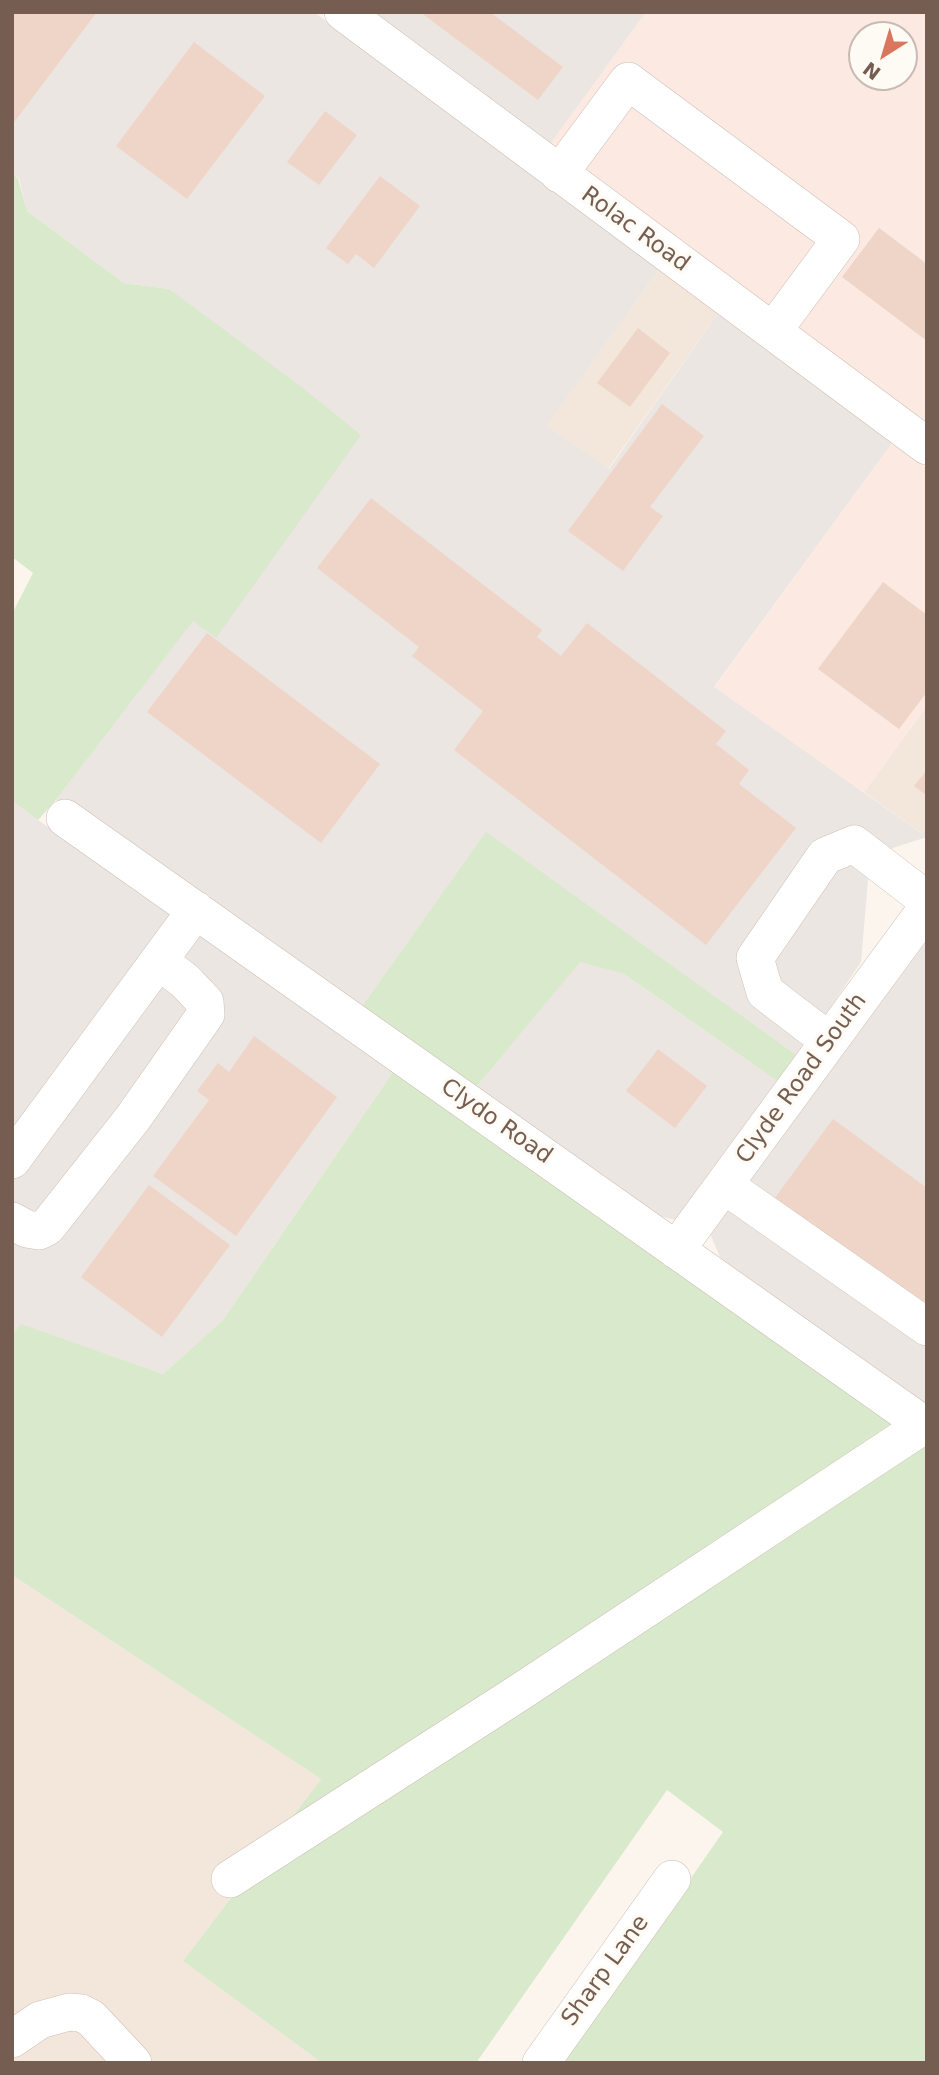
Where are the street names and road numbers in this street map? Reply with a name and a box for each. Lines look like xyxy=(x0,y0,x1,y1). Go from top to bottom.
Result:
street label: Rolac Road xyxy=(575,181,695,279)
street label: Clyde Road South xyxy=(731,988,873,1170)
street label: Clydo Road xyxy=(435,1073,557,1171)
street label: Sharp Lane xyxy=(557,1910,655,2032)

